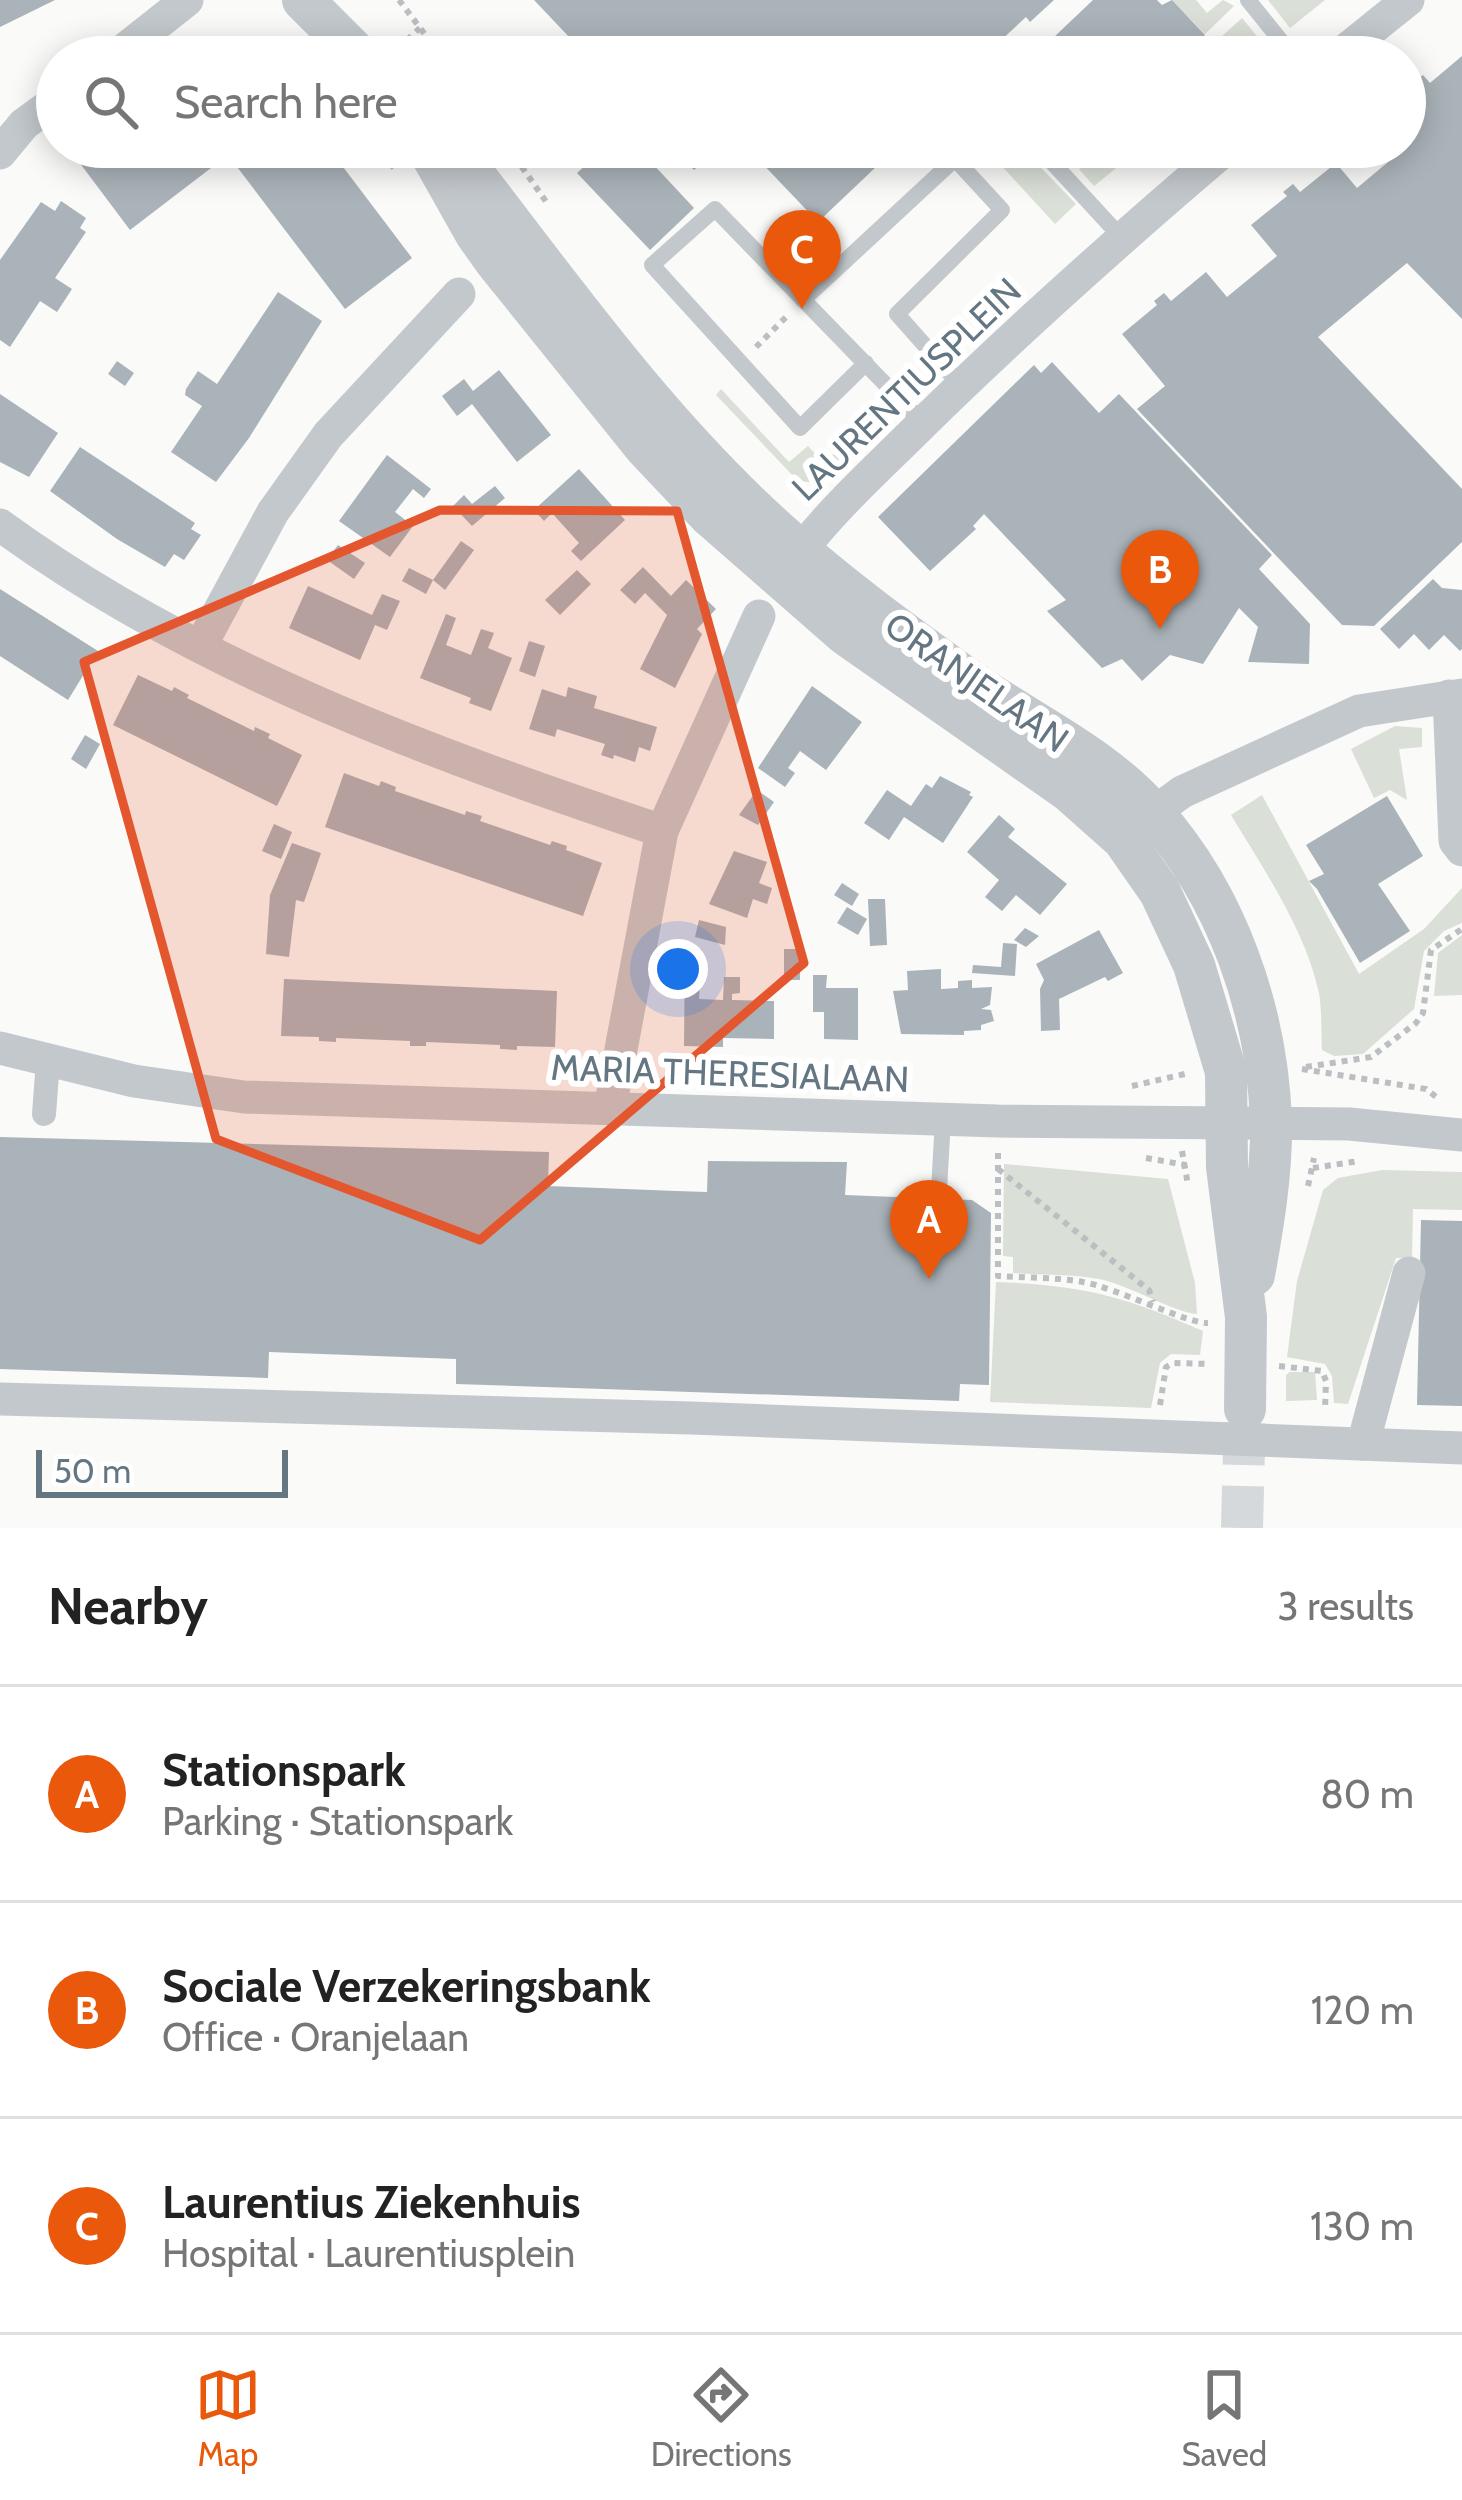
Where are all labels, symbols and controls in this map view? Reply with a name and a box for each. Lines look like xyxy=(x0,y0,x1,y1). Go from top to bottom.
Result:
search box xyxy=(36,36,1426,168)
icon: search xyxy=(78,69,144,135)
text: Search here xyxy=(174,75,398,129)
pin: C xyxy=(763,210,841,309)
street label: LAURENTIUSPLEIN xyxy=(782,269,1030,509)
pin: B xyxy=(1121,530,1199,629)
street label: ORANJELAAN xyxy=(877,603,1077,761)
your location xyxy=(648,939,708,999)
street label: MARIA THERESIALAAN xyxy=(550,1045,910,1101)
pin: A xyxy=(890,1180,968,1279)
scale bar xyxy=(36,1444,288,1497)
text: 50 m xyxy=(54,1451,131,1491)
text: Nearby xyxy=(48,1575,208,1637)
text: 3 results xyxy=(1277,1582,1414,1630)
text: Stationspark xyxy=(162,1743,406,1797)
text: A xyxy=(75,1770,99,1818)
text: 80 m xyxy=(1320,1770,1414,1818)
text: Parking · Stationspark xyxy=(162,1797,513,1845)
text: Sociale Verzekeringsbank xyxy=(162,1959,651,2013)
text: B xyxy=(75,1986,99,2034)
text: 120 m xyxy=(1311,1986,1414,2034)
text: Office · Oranjelaan xyxy=(162,2013,469,2061)
text: Laurentius Ziekenhuis xyxy=(162,2175,581,2229)
text: C xyxy=(75,2202,99,2250)
text: 130 m xyxy=(1310,2202,1414,2250)
text: Hospital · Laurentiusplein xyxy=(162,2229,575,2277)
tab: Map xyxy=(195,2362,261,2474)
tab: Directions xyxy=(651,2362,792,2474)
tab: Saved xyxy=(1181,2362,1267,2474)

